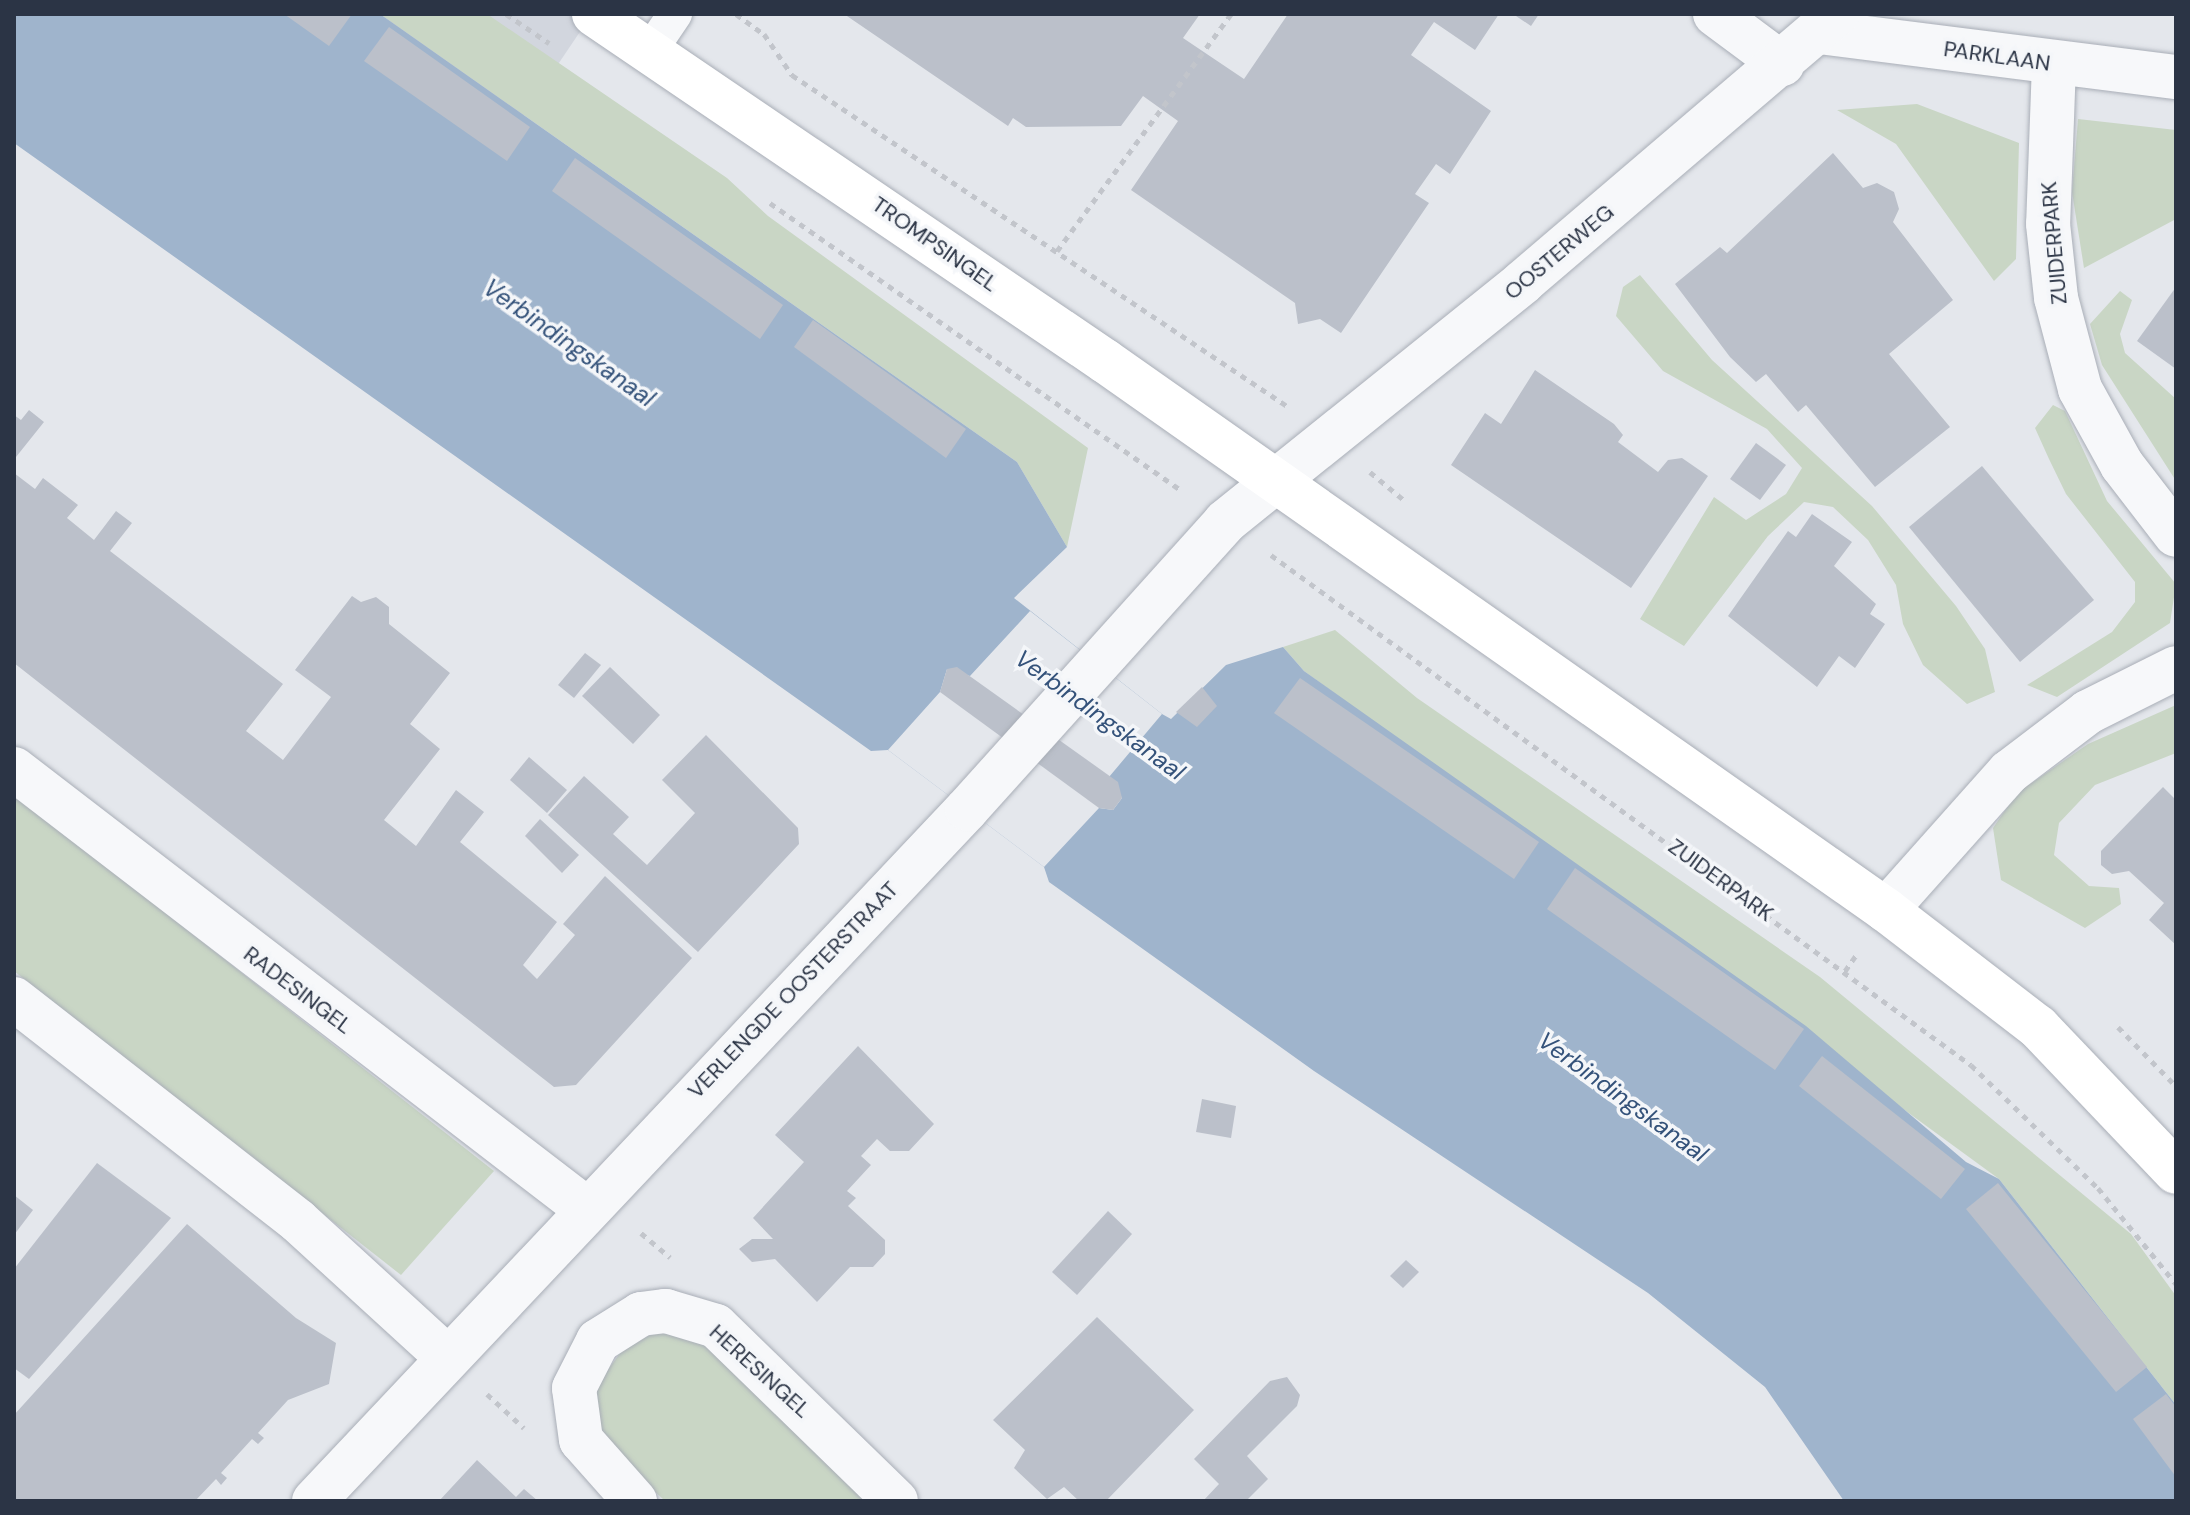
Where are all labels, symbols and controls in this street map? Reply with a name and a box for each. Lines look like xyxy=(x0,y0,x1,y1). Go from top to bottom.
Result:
street label: PARKLAAN xyxy=(1942,35,2052,77)
street label: ZUIDERPARK xyxy=(2035,180,2073,306)
street label: TROMPSINGEL xyxy=(867,191,1003,297)
street label: OOSTERWEG xyxy=(1499,199,1619,305)
water label: Verbindingskanaal xyxy=(478,273,660,413)
water label: Verbindingskanaal xyxy=(1010,644,1190,786)
street label: ZUIDERPARK xyxy=(1663,833,1779,927)
street label: VERLENGDE OOSTERSTRAAT xyxy=(682,876,904,1104)
street label: RADESINGEL xyxy=(239,941,357,1039)
water label: Verbindingskanaal xyxy=(1533,1026,1713,1168)
street label: HERESINGEL xyxy=(704,1319,816,1423)

